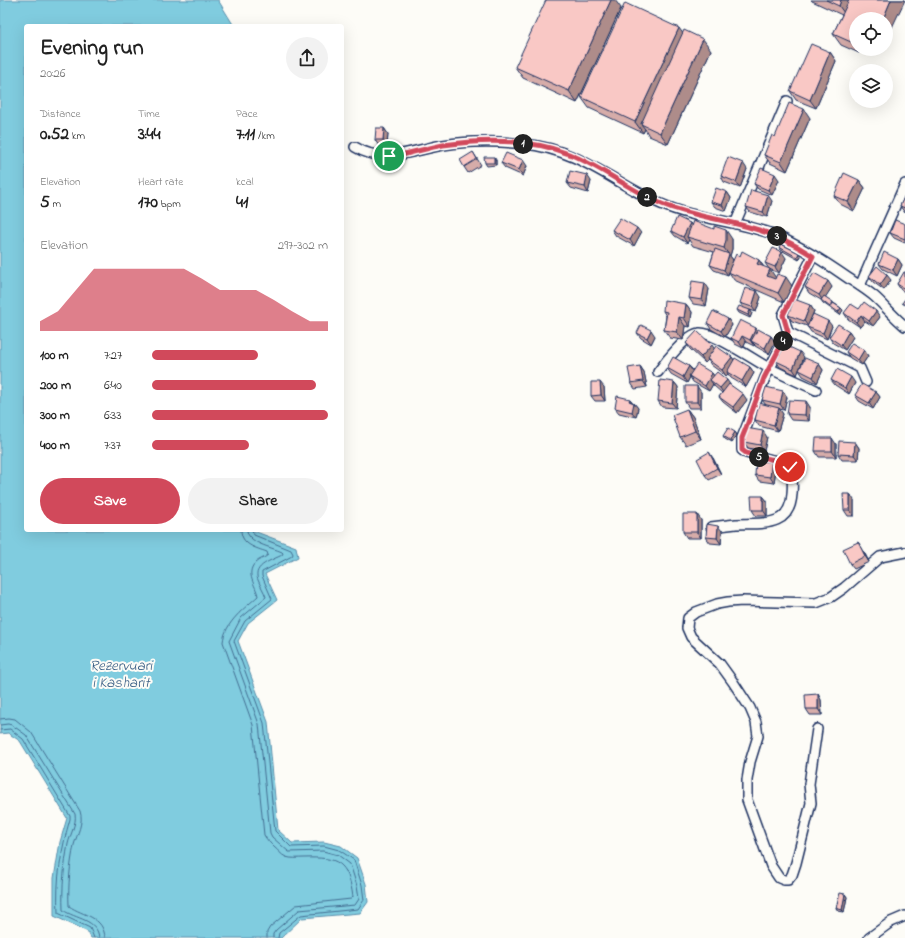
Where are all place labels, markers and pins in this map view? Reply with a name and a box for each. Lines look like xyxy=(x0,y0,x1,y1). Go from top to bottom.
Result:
pin: 1 xyxy=(513,134,533,154)
pin xyxy=(372,139,406,173)
pin: 2 xyxy=(637,187,657,207)
pin: 3 xyxy=(767,226,787,246)
pin: 4 xyxy=(773,331,793,351)
pin: 5 xyxy=(749,447,769,467)
pin xyxy=(773,450,807,484)

